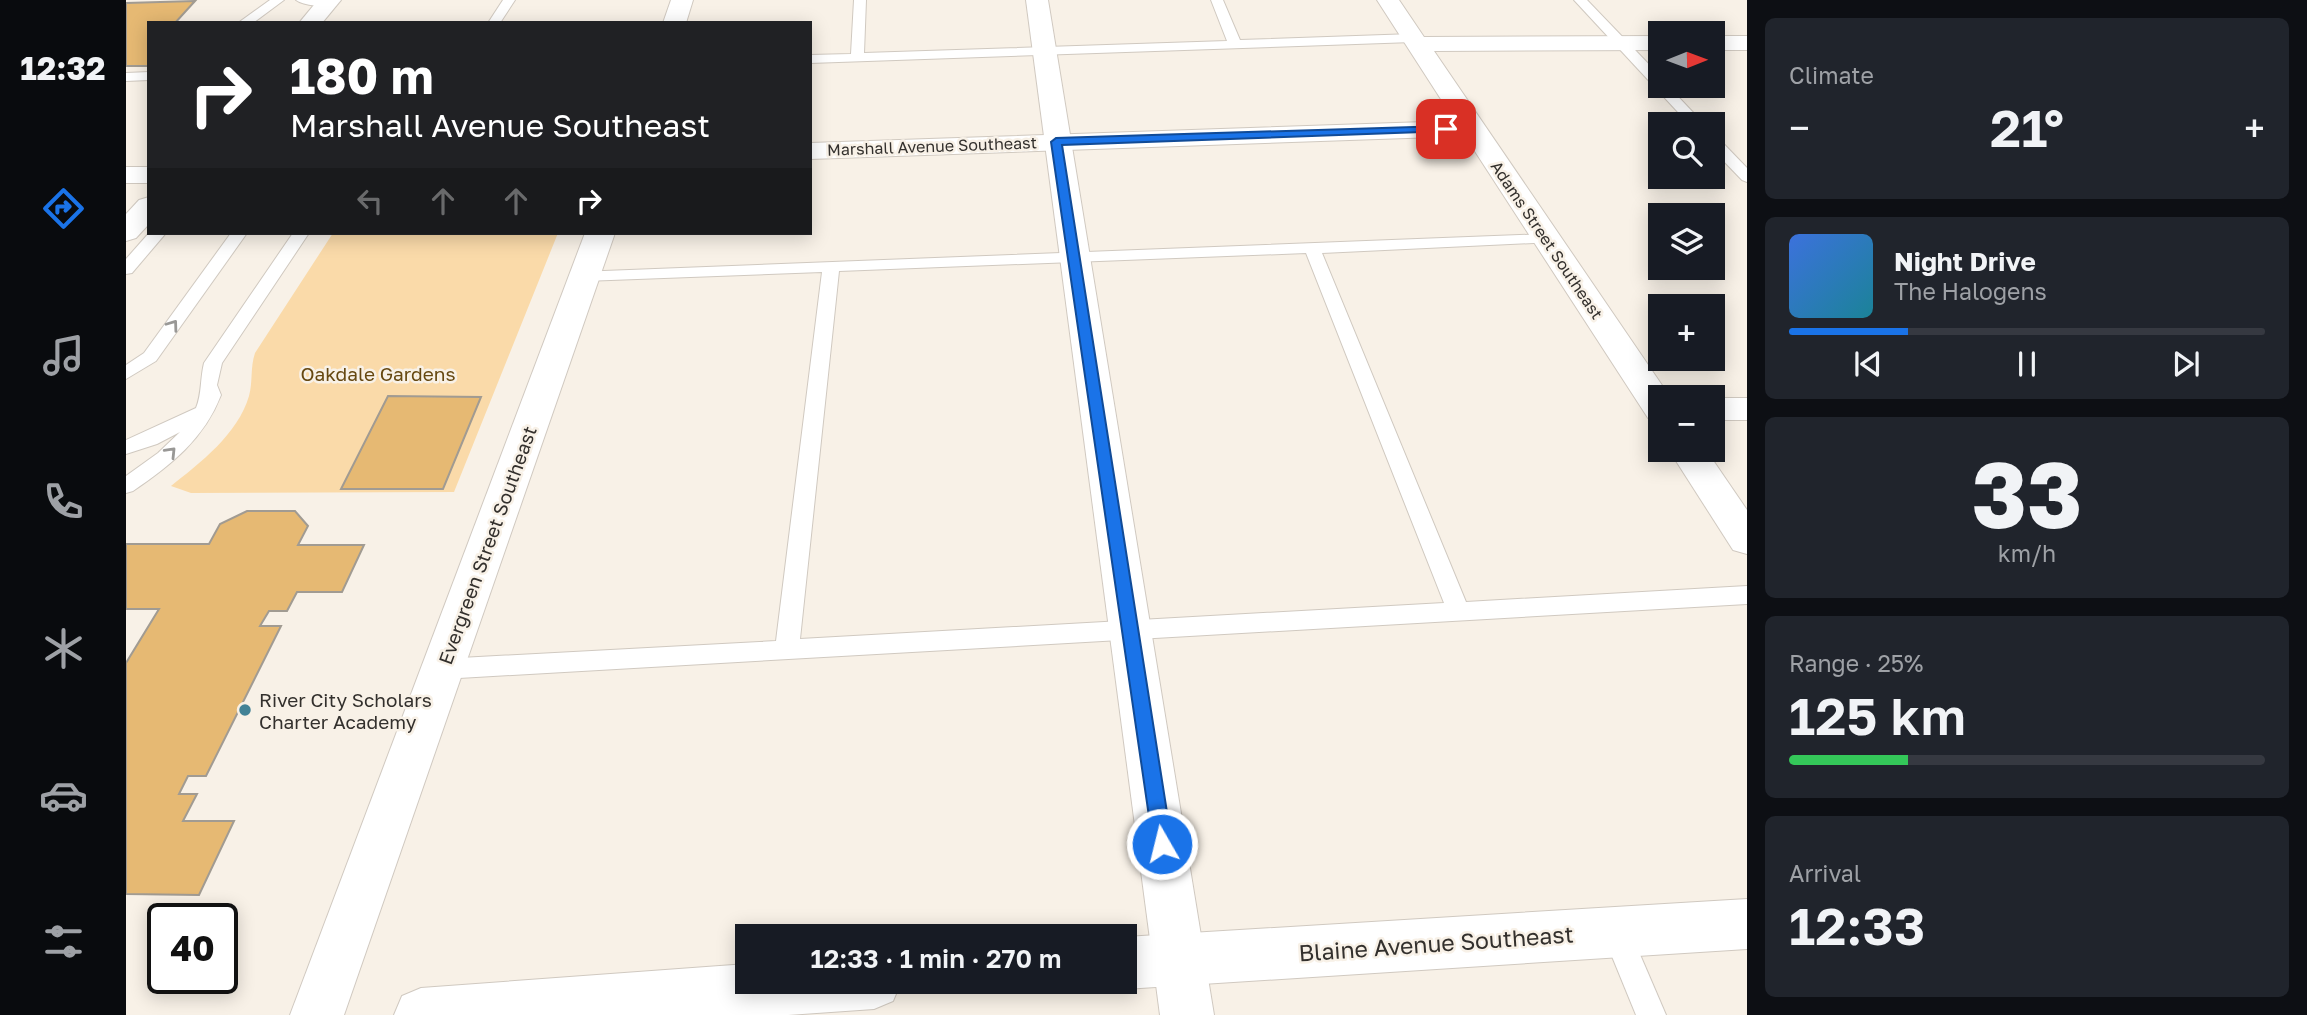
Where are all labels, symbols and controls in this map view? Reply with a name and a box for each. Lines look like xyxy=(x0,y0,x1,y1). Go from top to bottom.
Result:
north arrow xyxy=(1648,21,1726,98)
map controls xyxy=(1648,21,1725,462)
text: 180 m xyxy=(290,46,434,105)
text: 12:32 xyxy=(20,49,106,87)
icon: right xyxy=(175,49,266,140)
text: Climate xyxy=(1789,61,1874,89)
text: 21° xyxy=(1990,96,2064,158)
pin xyxy=(1416,99,1476,159)
text: − xyxy=(1789,105,1810,150)
text: + xyxy=(2244,105,2265,150)
text: Marshall Avenue Southeast xyxy=(290,106,710,144)
icon: arrive xyxy=(1427,110,1465,148)
button: search xyxy=(1648,112,1725,189)
street label: Marshall Avenue Southeast xyxy=(827,132,1037,160)
street label: Adams Street Southeast xyxy=(1487,157,1607,323)
icon: left xyxy=(351,182,389,220)
icon: ahead xyxy=(424,182,462,220)
icon: ahead xyxy=(497,182,535,220)
icon: right xyxy=(570,182,608,220)
icon: directions xyxy=(39,184,88,233)
button: layers xyxy=(1648,203,1725,280)
text: Night Drive xyxy=(1894,246,2036,277)
text: The Halogens xyxy=(1894,277,2047,305)
button: + xyxy=(1648,294,1725,371)
one-way arrow xyxy=(165,320,177,333)
icon: music xyxy=(39,331,88,380)
icon: previous xyxy=(1849,345,1887,383)
icon: pause xyxy=(2008,345,2046,383)
icon: next xyxy=(2167,345,2205,383)
park label: Oakdale Gardens xyxy=(300,362,456,385)
button: − xyxy=(1648,385,1725,462)
street label: Evergreen Street Southeast xyxy=(433,423,541,667)
text: 33 xyxy=(1971,439,2083,548)
one-way arrow xyxy=(162,448,175,461)
icon: phone xyxy=(39,477,88,526)
text: km/h xyxy=(1998,539,2056,567)
icon: climate xyxy=(39,624,88,673)
text: Range · 25% xyxy=(1789,649,1923,677)
text: 125 km xyxy=(1789,684,1966,746)
place label: River City Scholars Charter Academy xyxy=(259,688,432,733)
marker: River City Scholars Charter Academy xyxy=(237,702,253,718)
icon: car xyxy=(39,771,88,820)
position arrow xyxy=(1125,807,1199,881)
text: Arrival xyxy=(1789,859,1861,887)
text: 12:33 xyxy=(1789,894,1925,956)
speed limit sign: 40 xyxy=(147,903,238,994)
icon: filters xyxy=(39,917,88,966)
street label: Blaine Avenue Southeast xyxy=(1298,919,1574,967)
text: 12:33 · 1 min · 270 m xyxy=(811,943,1061,974)

